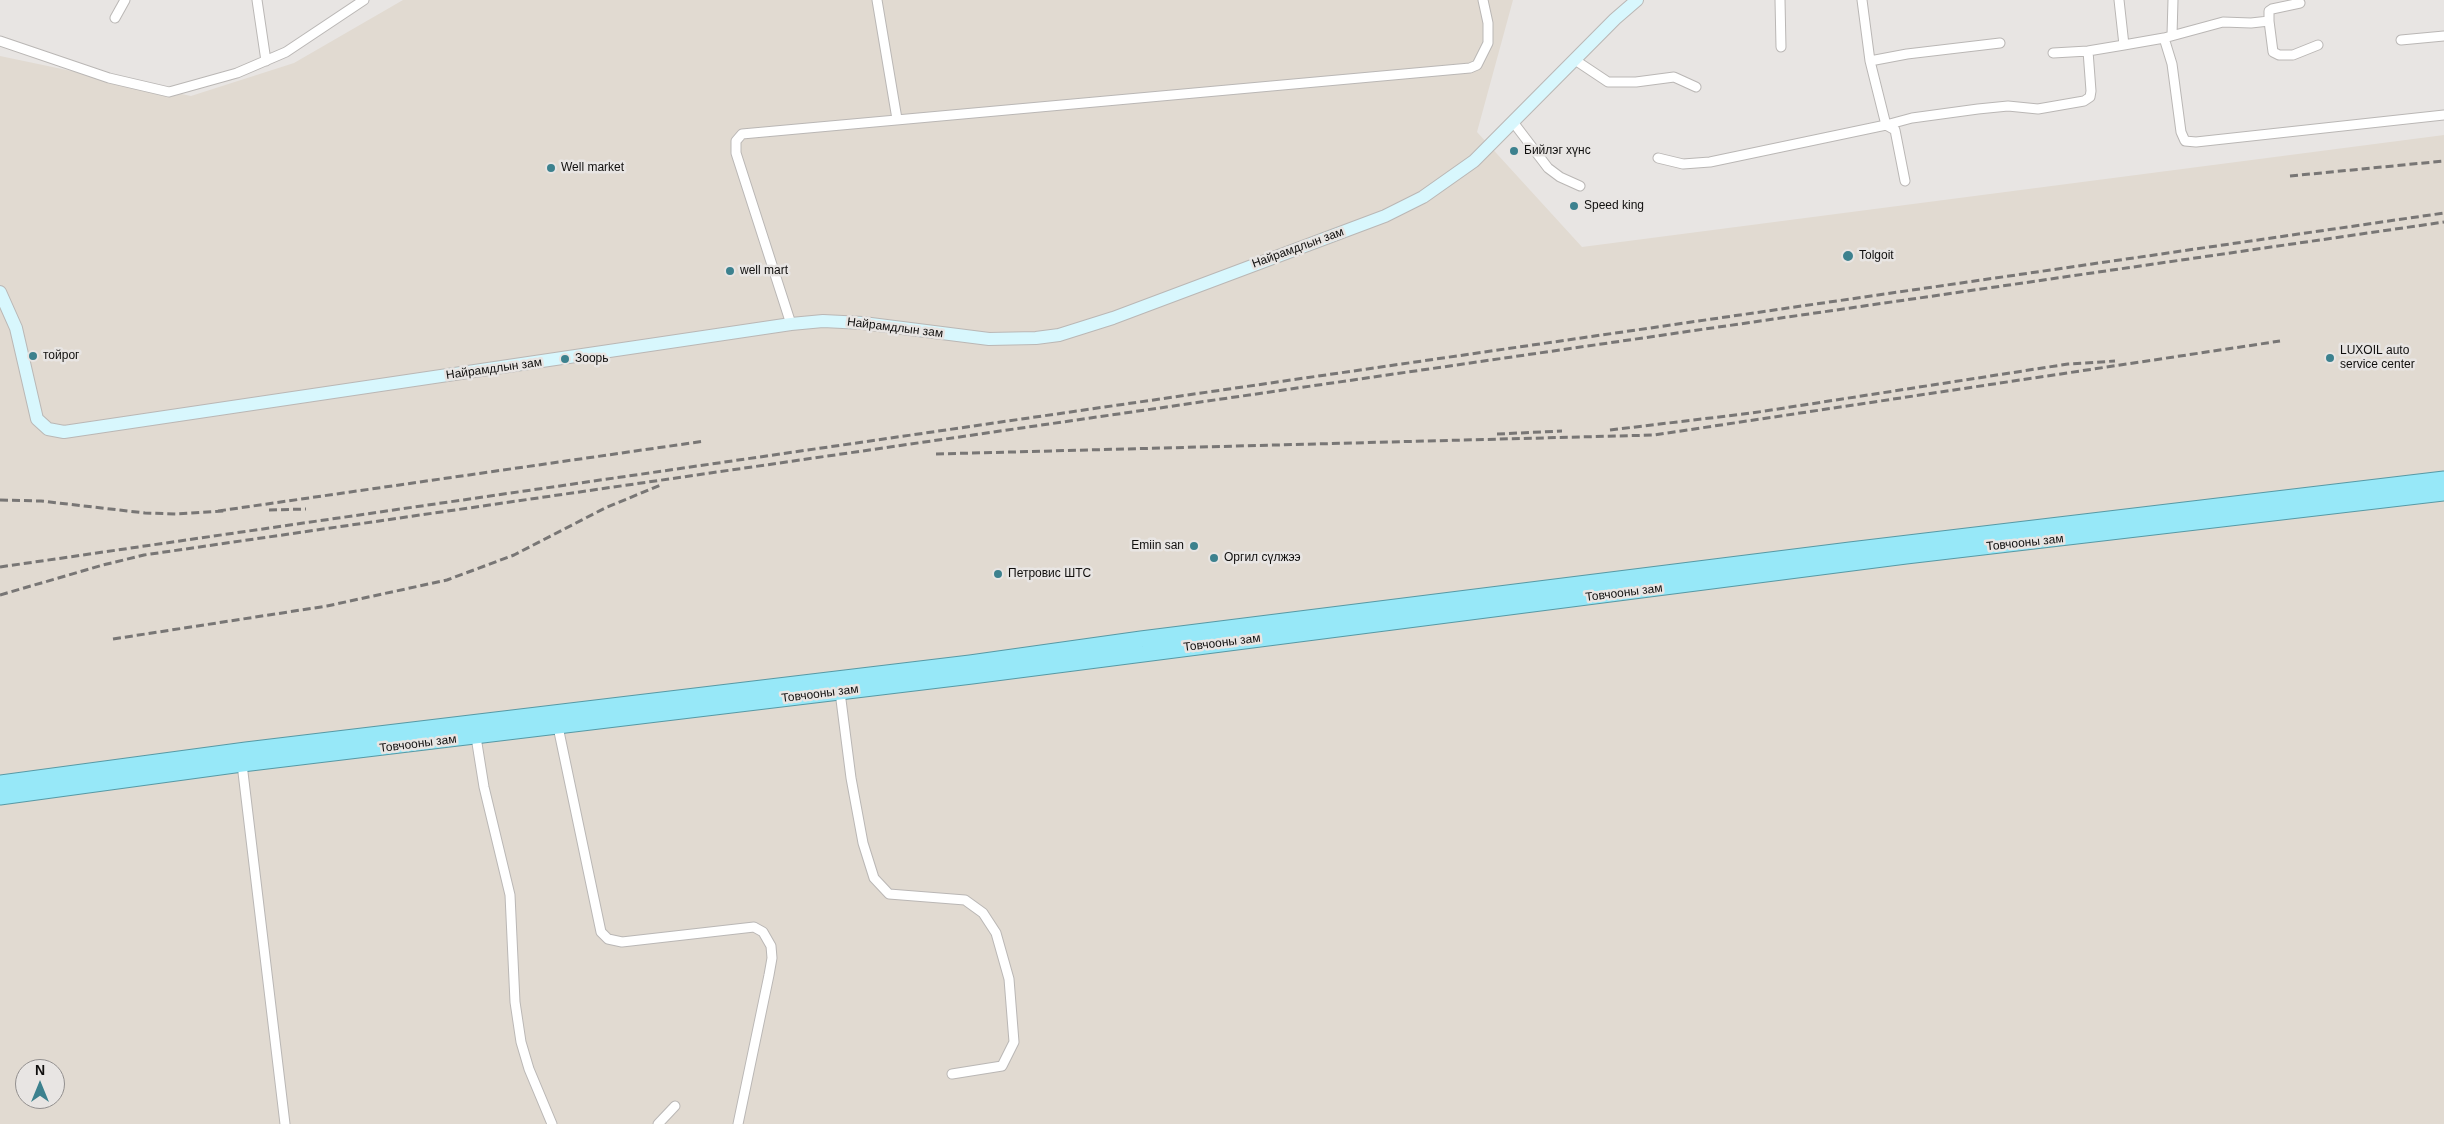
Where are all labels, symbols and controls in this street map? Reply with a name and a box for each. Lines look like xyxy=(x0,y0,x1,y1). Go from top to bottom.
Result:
place label: Бийлэг хүнс xyxy=(1524,144,1591,158)
marker: Бийлэг хүнс xyxy=(1508,145,1520,157)
place label: Well market xyxy=(561,161,624,175)
marker: Well market xyxy=(545,162,557,174)
place label: Speed king xyxy=(1584,199,1644,213)
marker: Speed king xyxy=(1568,200,1580,212)
street label: Найрамдлын зам xyxy=(1250,225,1346,271)
marker: Tolgoit xyxy=(1841,249,1855,263)
place label: Tolgoit xyxy=(1859,249,1894,263)
place label: well mart xyxy=(740,264,788,278)
marker: well mart xyxy=(724,265,736,277)
street label: Найрамдлын зам xyxy=(846,315,944,341)
place label: LUXOIL auto service center xyxy=(2340,344,2415,372)
place label: тойрог xyxy=(43,349,79,363)
marker: тойрог xyxy=(27,350,39,362)
place label: Зоорь xyxy=(575,352,609,366)
marker: LUXOIL auto service center xyxy=(2324,352,2336,364)
marker: Зоорь xyxy=(559,353,571,365)
street label: Найрамдлын зам xyxy=(445,355,543,383)
street label: Товчооны зам xyxy=(1986,532,2064,554)
place label: Emiin san xyxy=(1131,539,1184,553)
marker: Emiin san xyxy=(1188,540,1200,552)
place label: Оргил сүлжээ xyxy=(1224,551,1301,565)
marker: Оргил сүлжээ xyxy=(1208,552,1220,564)
place label: Петровис ШТС xyxy=(1008,567,1091,581)
marker: Петровис ШТС xyxy=(992,568,1004,580)
street label: Товчооны зам xyxy=(1585,581,1663,605)
street label: Товчооны зам xyxy=(1183,631,1261,655)
street label: Товчооны зам xyxy=(781,682,859,706)
street label: Товчооны зам xyxy=(379,732,457,756)
north arrow xyxy=(15,1059,65,1109)
text: N xyxy=(35,1062,45,1078)

